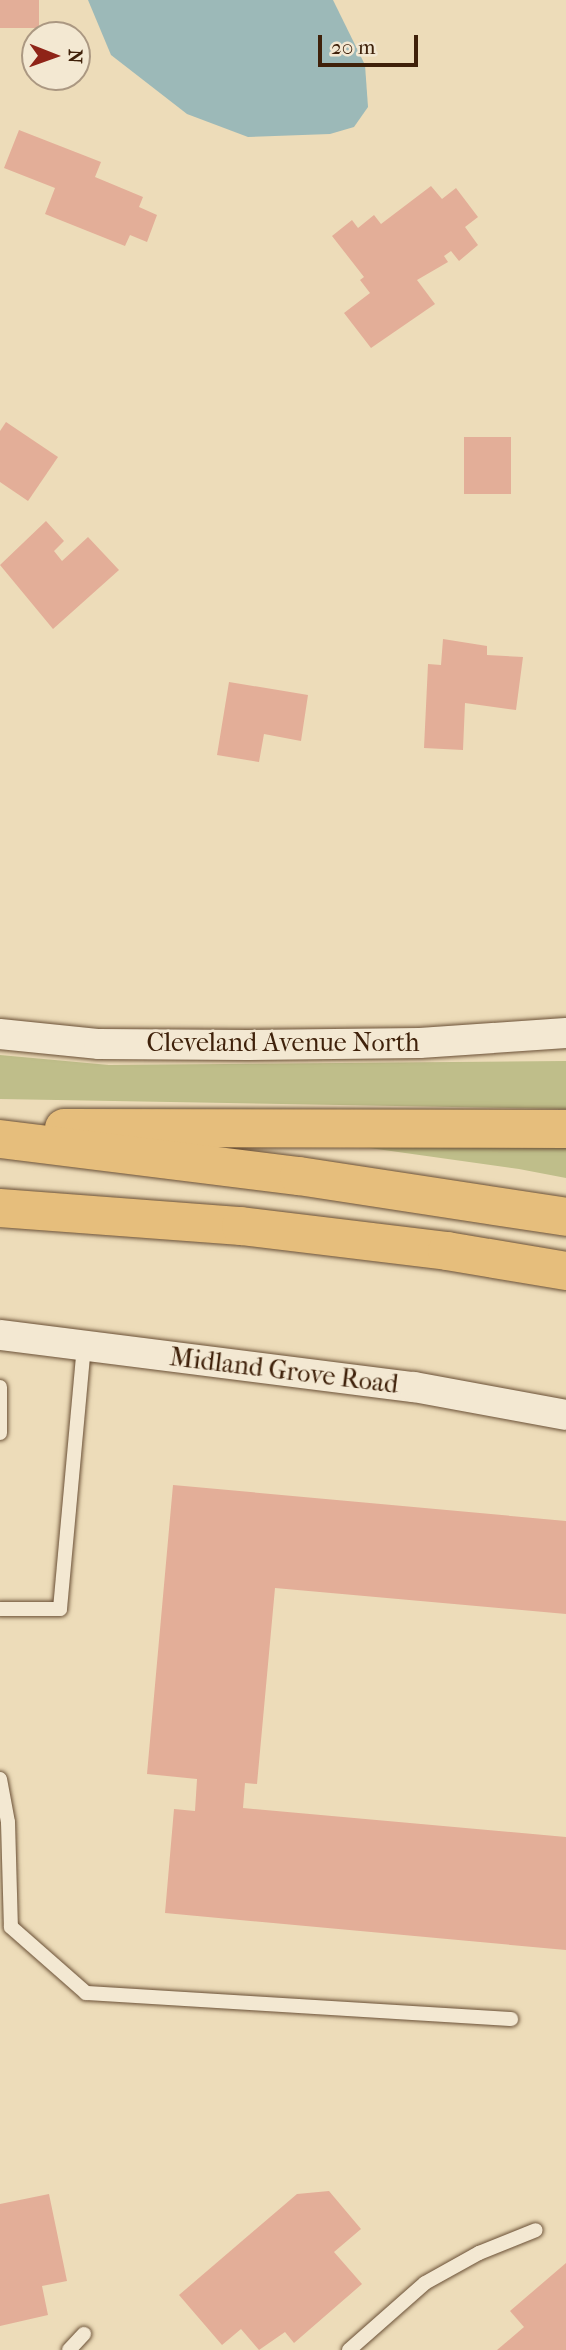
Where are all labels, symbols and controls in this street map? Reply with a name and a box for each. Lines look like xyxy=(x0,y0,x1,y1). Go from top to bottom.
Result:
north arrow xyxy=(21,21,91,91)
scale bar xyxy=(321,21,421,65)
text: 20 m xyxy=(331,35,375,59)
text: N xyxy=(64,49,86,64)
street label: Cleveland Avenue North xyxy=(146,1027,420,1059)
street label: Midland Grove Road xyxy=(168,1341,400,1401)

